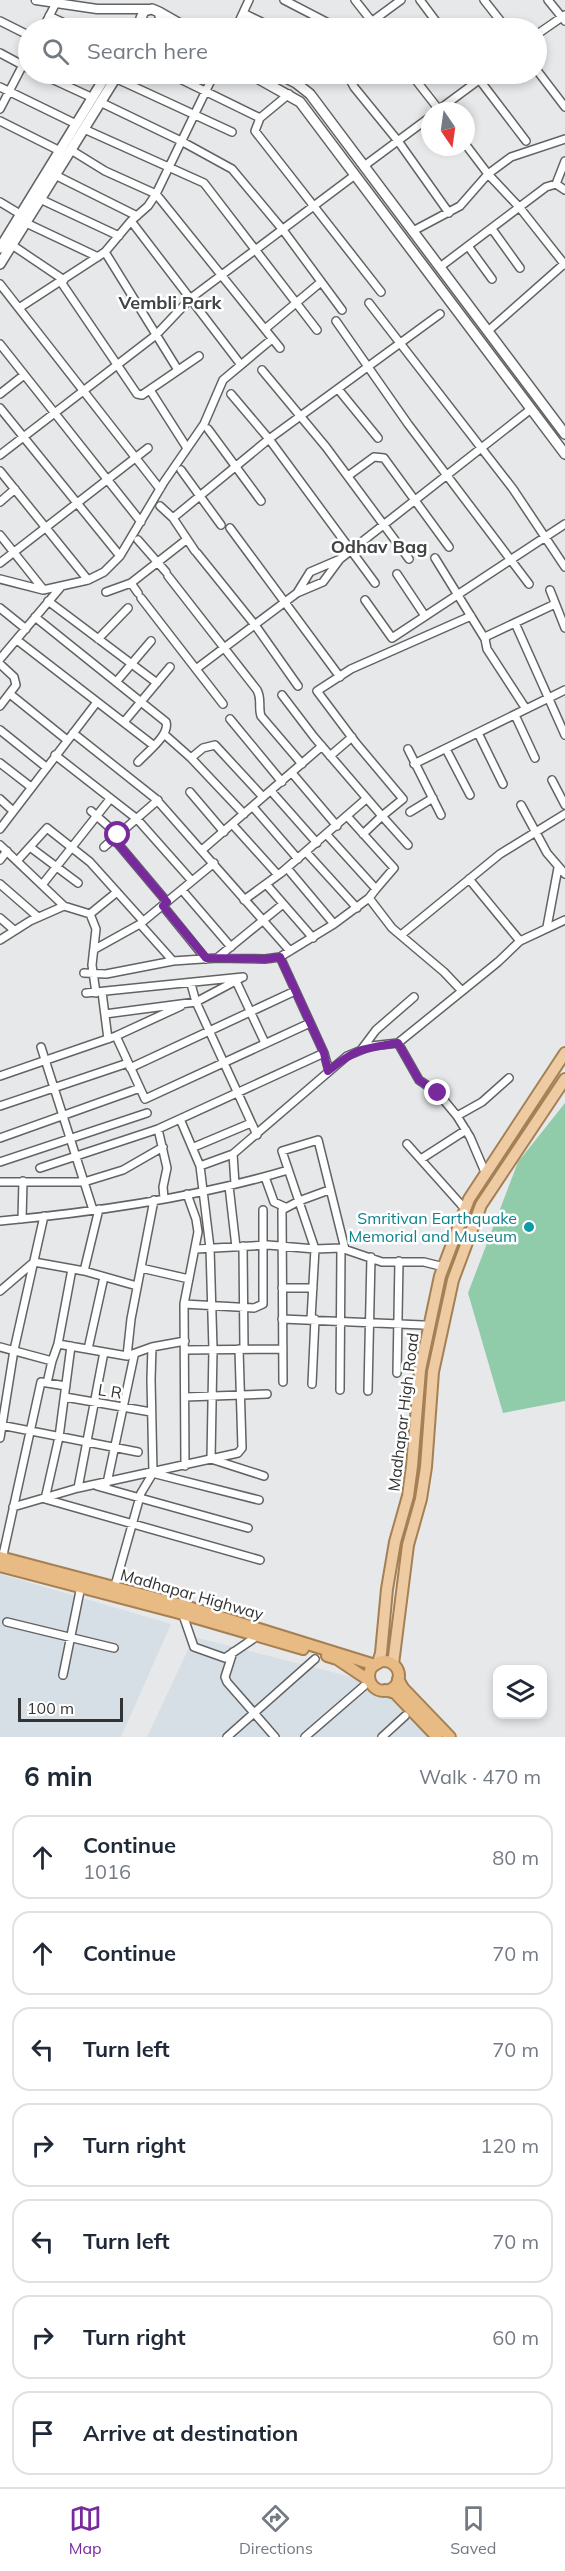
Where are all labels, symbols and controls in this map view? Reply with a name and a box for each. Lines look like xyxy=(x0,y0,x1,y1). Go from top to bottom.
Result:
search box xyxy=(18,18,547,84)
icon: search xyxy=(39,35,72,68)
text: Search here xyxy=(87,37,208,65)
north arrow xyxy=(421,102,475,156)
district label: Vembli Park xyxy=(117,291,223,314)
district label: Odhav Bag xyxy=(331,535,427,558)
route start xyxy=(104,821,130,847)
route end xyxy=(424,1079,450,1105)
place label: Smritivan Earthquake Memorial and Museum xyxy=(349,1208,517,1246)
marker: Smritivan Earthquake Memorial and Museum xyxy=(522,1220,536,1234)
street label: Madhapar High Road xyxy=(383,1332,423,1492)
street label: L R xyxy=(97,1379,123,1403)
street label: Madhapar Highway xyxy=(118,1564,266,1624)
map controls xyxy=(493,1665,547,1719)
button: layers xyxy=(493,1665,547,1719)
scale bar xyxy=(18,1695,123,1722)
text: 100 m xyxy=(27,1698,74,1718)
text: 6 min xyxy=(24,1760,93,1793)
text: Walk · 470 m xyxy=(419,1764,541,1789)
text: Continue xyxy=(83,1831,176,1859)
icon: ahead xyxy=(26,1841,59,1874)
text: 80 m xyxy=(492,1845,539,1870)
text: 1016 xyxy=(83,1859,131,1884)
icon: ahead xyxy=(26,1937,59,1970)
text: Continue xyxy=(83,1939,176,1967)
text: 70 m xyxy=(492,1941,539,1966)
icon: left xyxy=(26,2033,59,2066)
text: Turn left xyxy=(83,2035,170,2063)
text: 70 m xyxy=(492,2037,539,2062)
icon: right xyxy=(26,2129,59,2162)
text: Turn right xyxy=(83,2131,186,2159)
text: 120 m xyxy=(480,2133,539,2158)
icon: left xyxy=(26,2225,59,2258)
text: Turn left xyxy=(83,2227,170,2255)
text: 70 m xyxy=(492,2229,539,2254)
icon: right xyxy=(26,2321,59,2354)
text: Turn right xyxy=(83,2323,186,2351)
text: 60 m xyxy=(492,2325,539,2350)
icon: arrive xyxy=(26,2417,59,2450)
text: Arrive at destination xyxy=(83,2419,298,2447)
tab: Map xyxy=(69,2502,102,2558)
tab: Directions xyxy=(239,2502,313,2558)
tab: Saved xyxy=(450,2502,496,2558)

